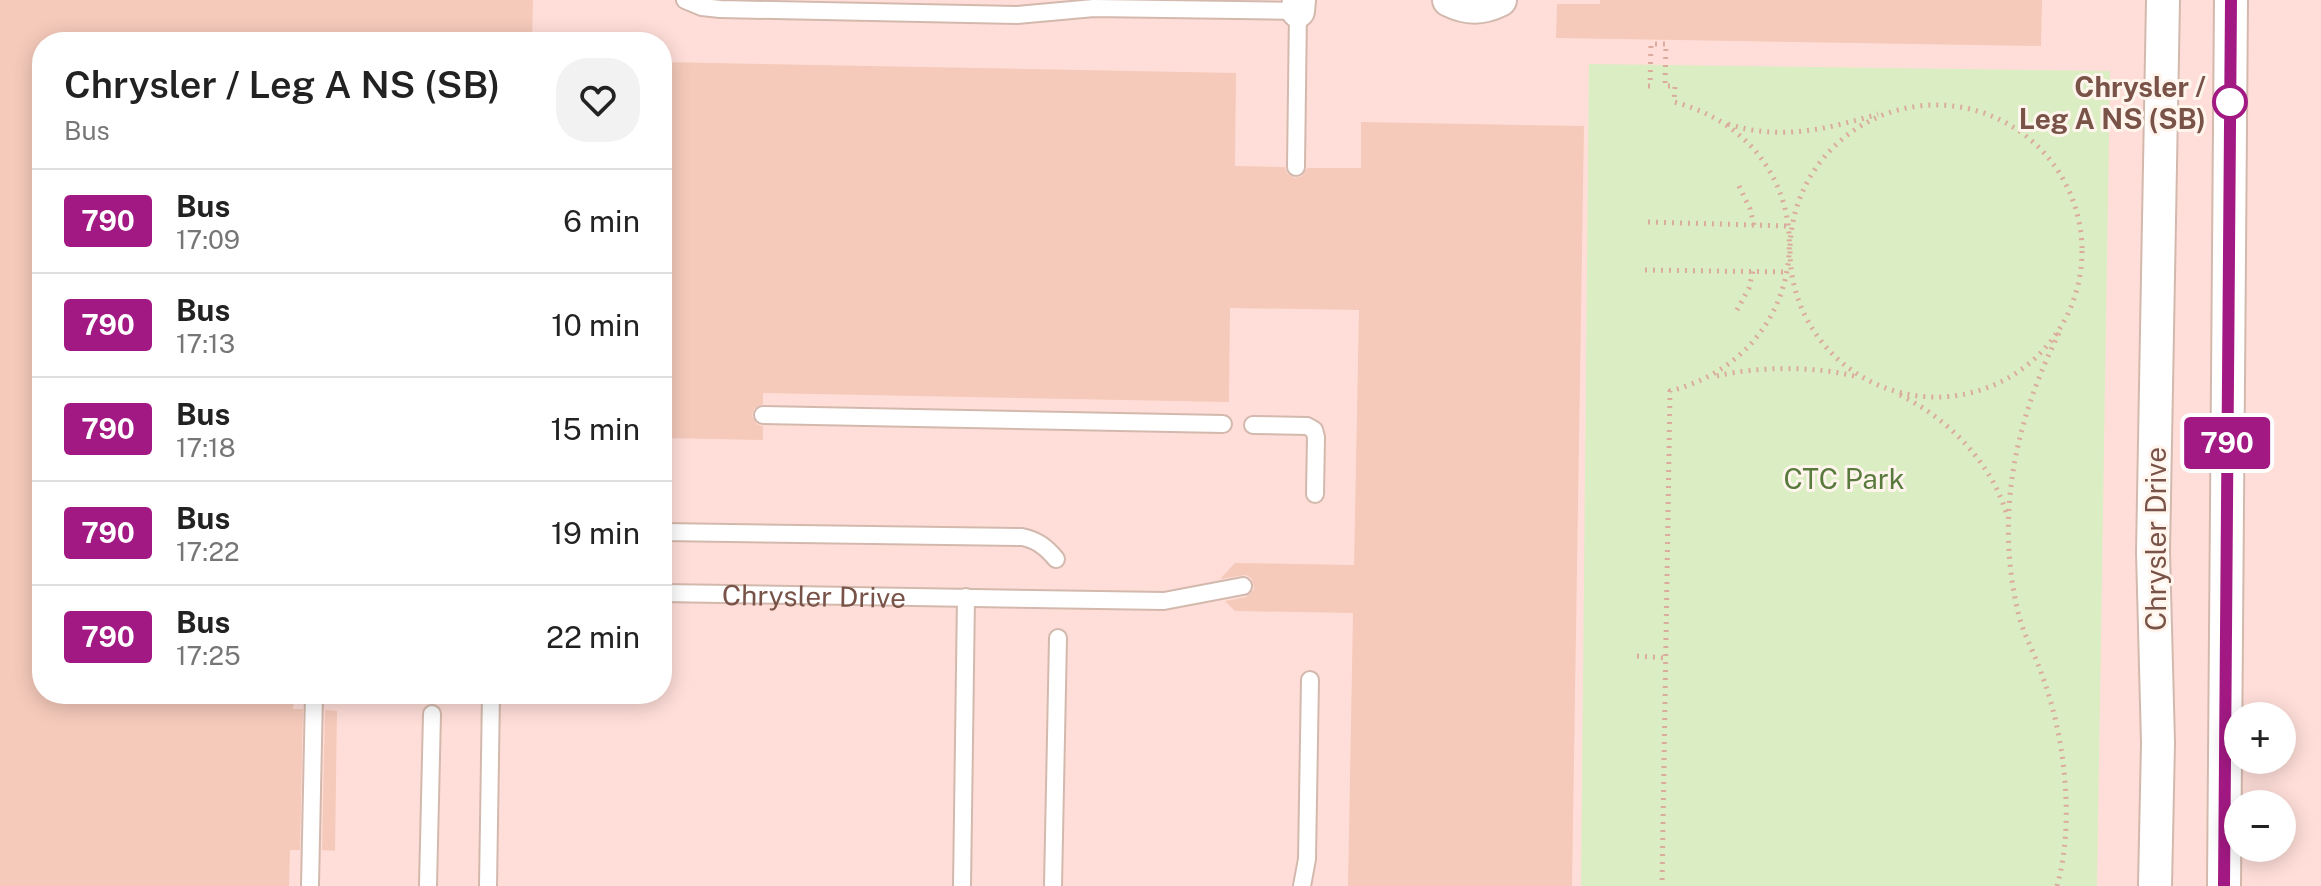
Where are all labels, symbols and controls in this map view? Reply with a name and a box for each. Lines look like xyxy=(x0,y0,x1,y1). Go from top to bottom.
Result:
button: heart xyxy=(556,58,640,142)
text: Chrysler / Leg A NS (SB) xyxy=(64,62,500,107)
place label: Chrysler / Leg A NS (SB) xyxy=(2019,70,2206,135)
marker: Chrysler / Leg A NS (SB) xyxy=(2213,85,2247,119)
text: Bus xyxy=(64,115,110,146)
text: Bus xyxy=(176,188,230,224)
text: 6 min xyxy=(563,203,640,239)
text: 790 xyxy=(81,204,135,237)
text: 17:09 xyxy=(176,224,240,255)
text: Bus xyxy=(176,292,230,328)
text: 10 min xyxy=(551,307,640,343)
text: 790 xyxy=(81,308,135,341)
text: 17:13 xyxy=(176,328,235,359)
text: Bus xyxy=(176,396,230,432)
text: 15 min xyxy=(550,411,640,447)
text: 790 xyxy=(81,412,135,445)
line badge: 790 xyxy=(2181,417,2273,469)
text: 790 xyxy=(2200,426,2254,459)
text: 17:18 xyxy=(176,432,235,463)
street label: Chrysler Drive xyxy=(2139,447,2172,631)
park label: CTC Park xyxy=(1784,462,1905,495)
text: Bus xyxy=(176,500,230,536)
text: 19 min xyxy=(551,515,640,551)
text: 790 xyxy=(81,516,135,549)
text: 17:22 xyxy=(176,536,240,567)
street label: Chrysler Drive xyxy=(722,577,906,613)
text: Bus xyxy=(176,604,230,640)
text: 22 min xyxy=(546,619,640,655)
text: 790 xyxy=(81,620,135,653)
text: 17:25 xyxy=(176,640,241,671)
map controls xyxy=(2224,702,2296,862)
button: + xyxy=(2224,702,2296,774)
button: − xyxy=(2224,790,2296,862)

